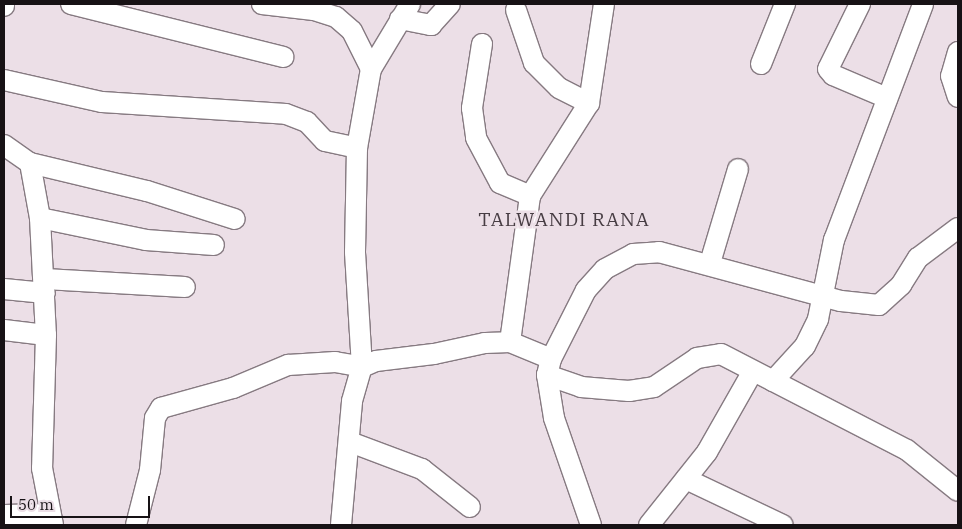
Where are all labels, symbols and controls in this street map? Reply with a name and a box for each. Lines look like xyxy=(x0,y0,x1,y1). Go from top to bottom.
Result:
district label: TALWANDI RANA xyxy=(477,209,651,231)
scale bar xyxy=(12,486,152,518)
text: 50 m xyxy=(18,495,54,514)

